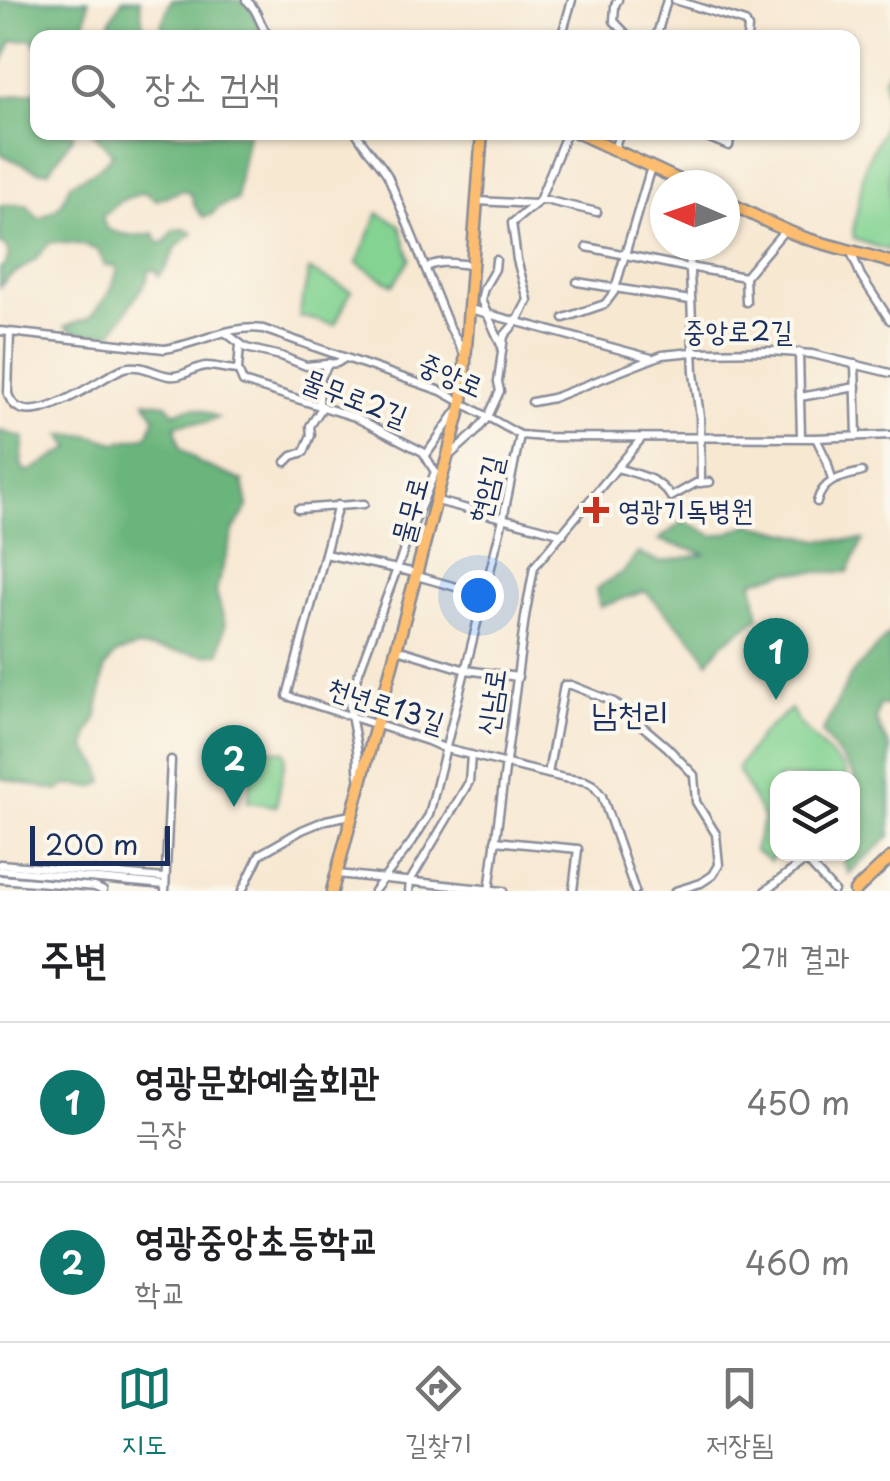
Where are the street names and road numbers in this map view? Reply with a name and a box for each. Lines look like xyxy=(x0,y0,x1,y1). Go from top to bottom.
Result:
street label: 중앙로2길 xyxy=(683,308,793,351)
street label: 중앙로 xyxy=(412,340,491,407)
street label: 물무로2길 xyxy=(297,357,415,436)
street label: 현암길 xyxy=(456,451,513,526)
street label: 물무로 xyxy=(379,471,438,548)
street label: 천년로13길 xyxy=(322,664,451,743)
street label: 신남로 xyxy=(464,665,516,738)

